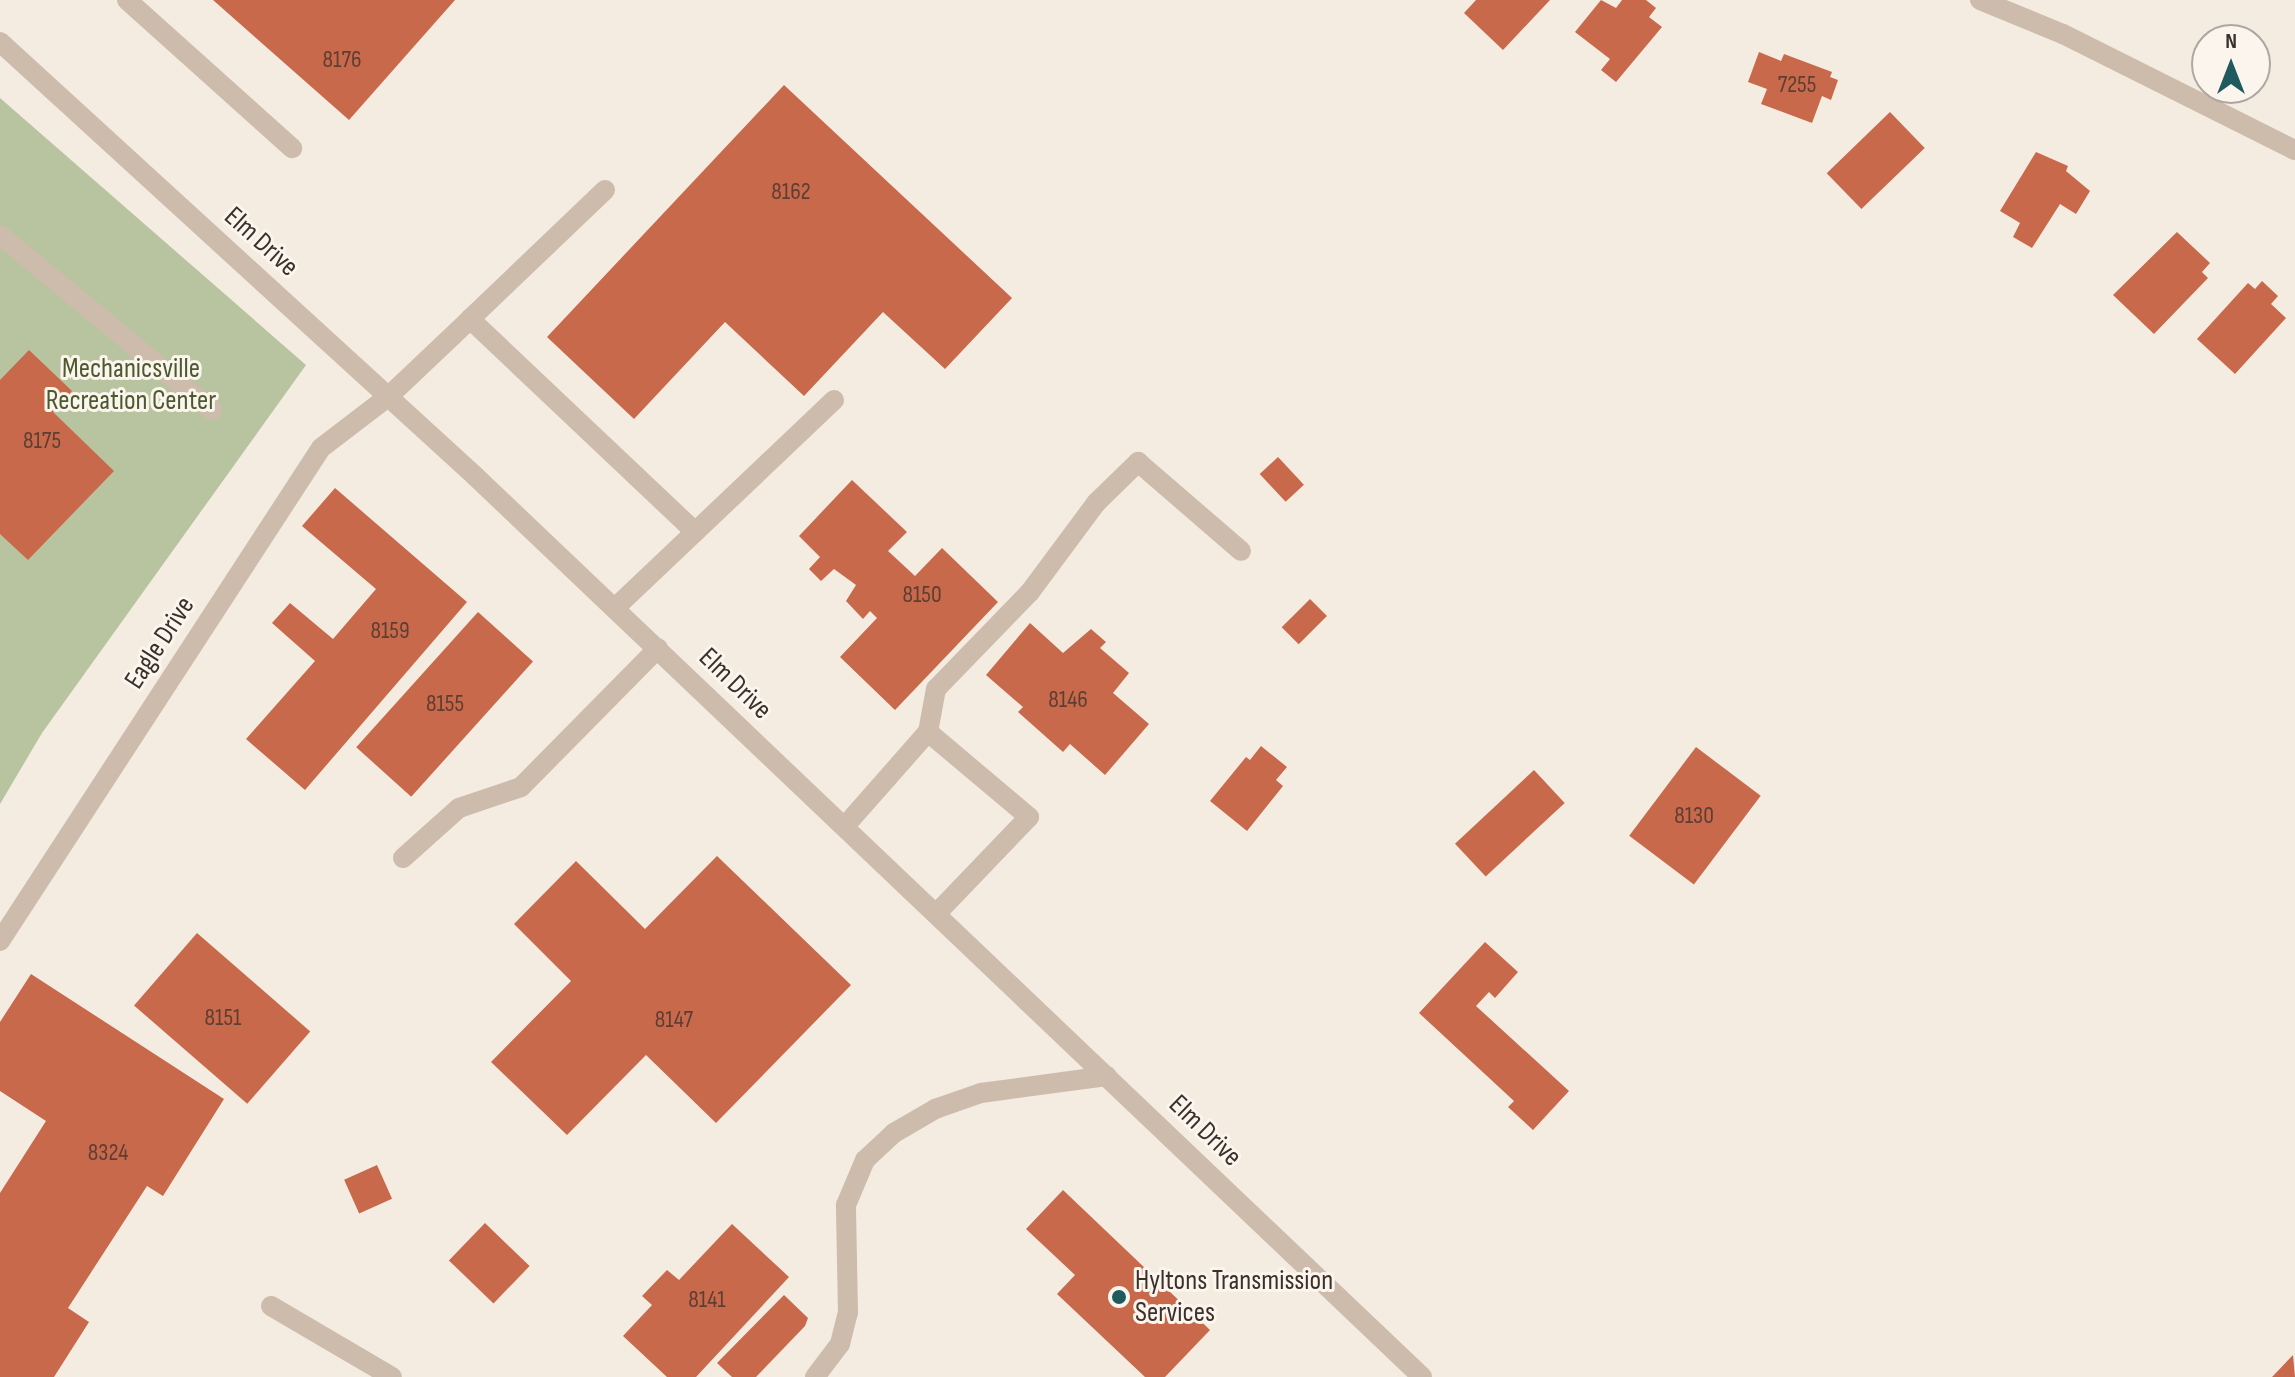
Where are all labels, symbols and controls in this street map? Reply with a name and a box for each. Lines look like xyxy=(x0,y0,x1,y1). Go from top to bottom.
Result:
north arrow xyxy=(2191,24,2271,104)
text: N xyxy=(2225,28,2237,55)
house number: 8176 xyxy=(323,46,361,74)
house number: 7255 xyxy=(1778,71,1816,99)
house number: 8162 xyxy=(771,178,811,206)
street label: Elm Drive xyxy=(217,200,305,284)
park label: Mechanicsville Recreation Center xyxy=(46,352,216,418)
house number: 8175 xyxy=(23,427,61,455)
house number: 8150 xyxy=(902,581,942,609)
street label: Eagle Drive xyxy=(118,591,202,695)
house number: 8159 xyxy=(370,617,410,645)
street label: Elm Drive xyxy=(692,641,778,727)
house number: 8146 xyxy=(1048,686,1088,714)
house number: 8155 xyxy=(426,690,464,718)
house number: 8130 xyxy=(1674,802,1714,830)
house number: 8151 xyxy=(205,1004,241,1032)
house number: 8147 xyxy=(655,1006,693,1034)
street label: Elm Drive xyxy=(1162,1088,1248,1174)
house number: 8324 xyxy=(88,1139,128,1167)
place label: Hyltons Transmission Services xyxy=(1135,1264,1333,1330)
house number: 8141 xyxy=(688,1286,726,1314)
marker: Hyltons Transmission Services xyxy=(1110,1288,1128,1306)

